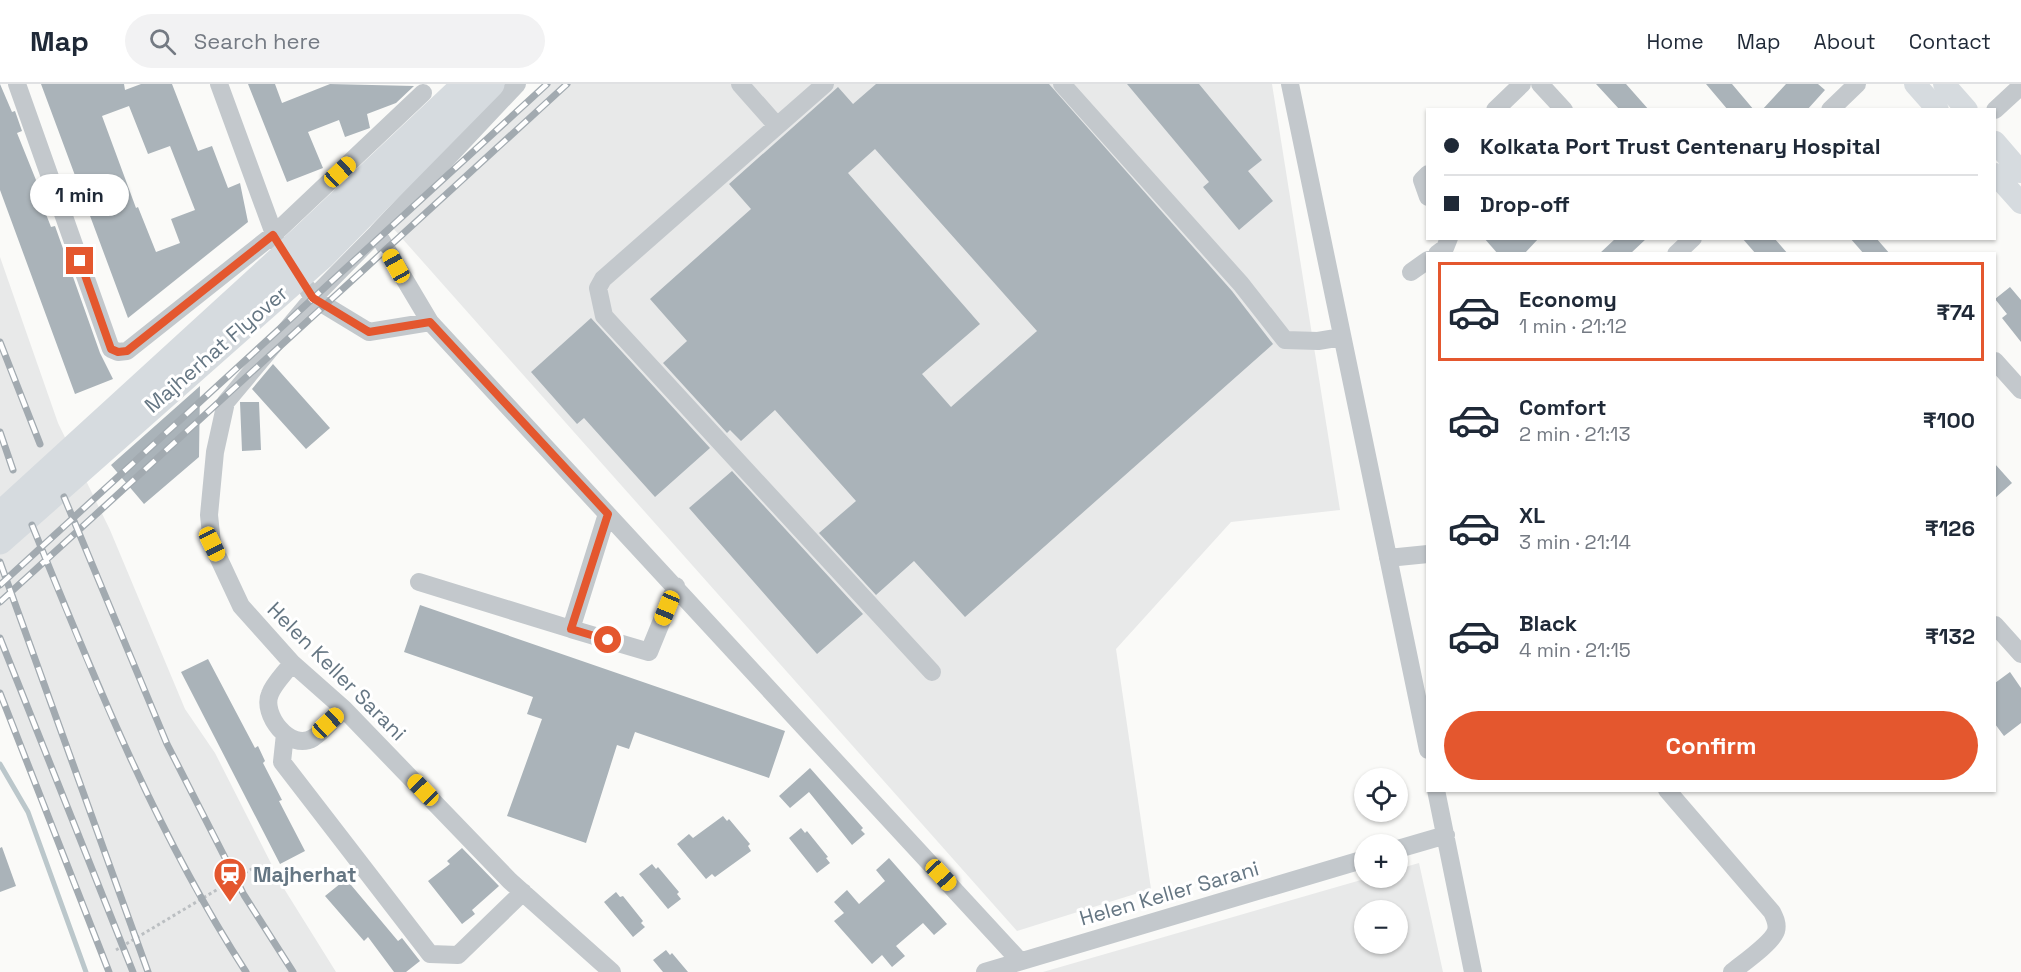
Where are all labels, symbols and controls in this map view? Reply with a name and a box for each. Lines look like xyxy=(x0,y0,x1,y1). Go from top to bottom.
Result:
search box xyxy=(125,14,545,68)
text: Map xyxy=(30,23,89,59)
icon: search xyxy=(146,25,179,58)
text: Search here xyxy=(194,27,321,55)
text: Home xyxy=(1646,28,1704,55)
text: Map xyxy=(1737,28,1781,55)
text: About xyxy=(1814,28,1876,55)
text: Contact xyxy=(1909,28,1991,55)
text: Kolkata Port Trust Centenary Hospital xyxy=(1480,132,1881,160)
car xyxy=(321,153,359,191)
callout: 1 min xyxy=(31,174,130,216)
text: 1 min xyxy=(55,182,104,208)
text: Drop-off xyxy=(1480,190,1570,218)
car xyxy=(379,246,413,286)
route end xyxy=(66,247,93,274)
street label: Majherhat Flyover xyxy=(139,279,293,419)
icon: car xyxy=(1447,285,1501,339)
text: Economy xyxy=(1519,285,1617,313)
text: ₹74 xyxy=(1936,298,1975,326)
text: 1 min · 21:12 xyxy=(1519,313,1627,339)
icon: car xyxy=(1447,393,1501,447)
text: Comfort xyxy=(1519,393,1607,421)
text: ₹100 xyxy=(1923,406,1975,434)
text: 2 min · 21:13 xyxy=(1519,421,1631,447)
icon: car xyxy=(1447,501,1501,555)
text: XL xyxy=(1519,501,1545,529)
text: ₹126 xyxy=(1925,514,1975,542)
car xyxy=(196,524,228,564)
text: 3 min · 21:14 xyxy=(1519,529,1631,555)
car xyxy=(652,588,682,628)
street label: Helen Keller Sarani xyxy=(262,596,412,746)
icon: car xyxy=(1447,609,1501,663)
text: Black xyxy=(1519,609,1577,637)
text: ₹132 xyxy=(1925,622,1975,650)
route start xyxy=(594,626,621,653)
text: 4 min · 21:15 xyxy=(1519,637,1631,663)
car xyxy=(309,704,347,742)
button: Confirm xyxy=(1444,711,1978,780)
map controls xyxy=(1354,768,1408,954)
button: locate xyxy=(1354,768,1408,822)
car xyxy=(404,771,442,809)
button: + xyxy=(1354,834,1408,888)
street label: Helen Keller Sarani xyxy=(1076,854,1262,932)
station icon: Majherhat xyxy=(212,856,248,903)
car xyxy=(922,856,960,894)
place label: Majherhat xyxy=(253,861,357,888)
button: − xyxy=(1354,900,1408,954)

